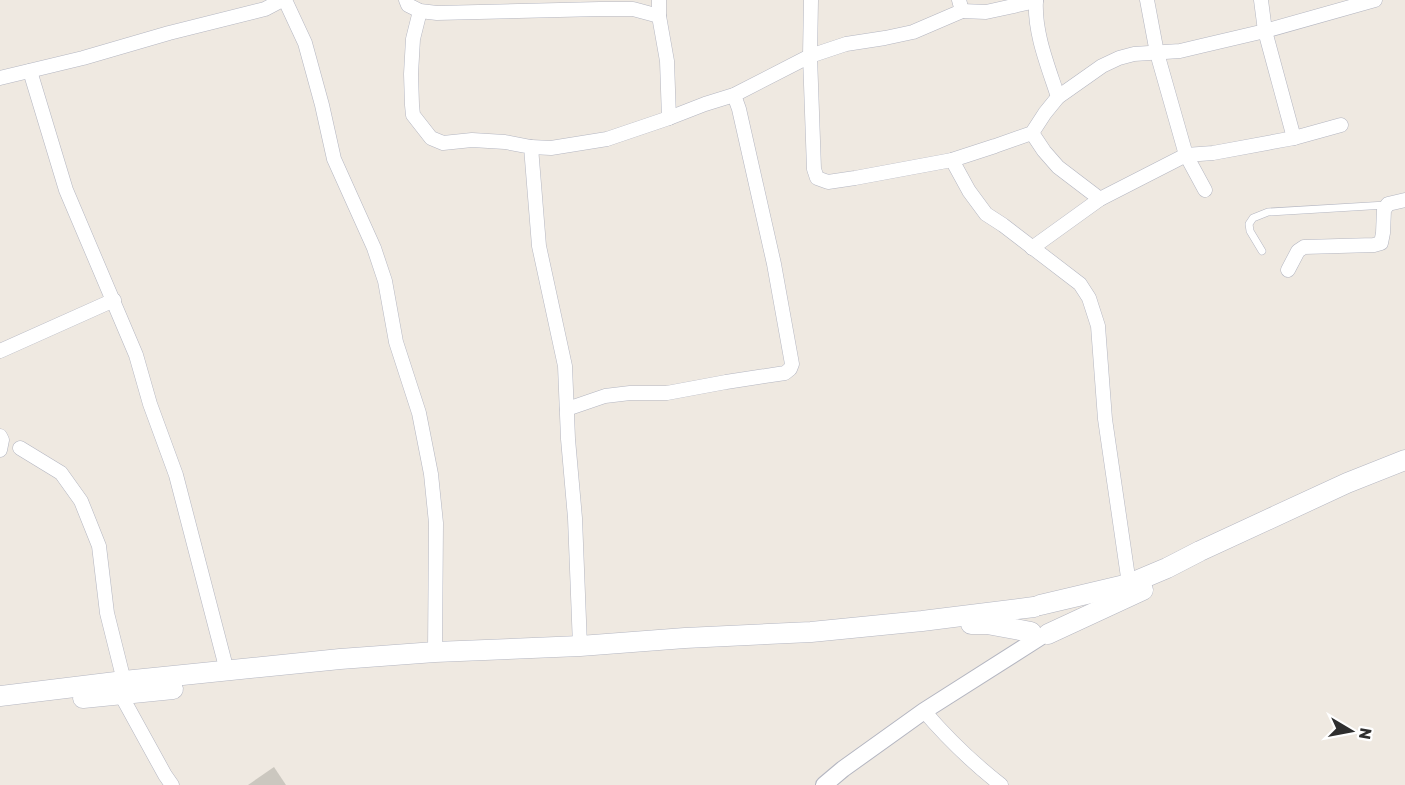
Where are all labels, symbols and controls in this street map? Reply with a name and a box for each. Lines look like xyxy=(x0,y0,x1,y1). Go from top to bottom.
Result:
north arrow xyxy=(1321,701,1381,761)
text: N xyxy=(1355,726,1376,741)

